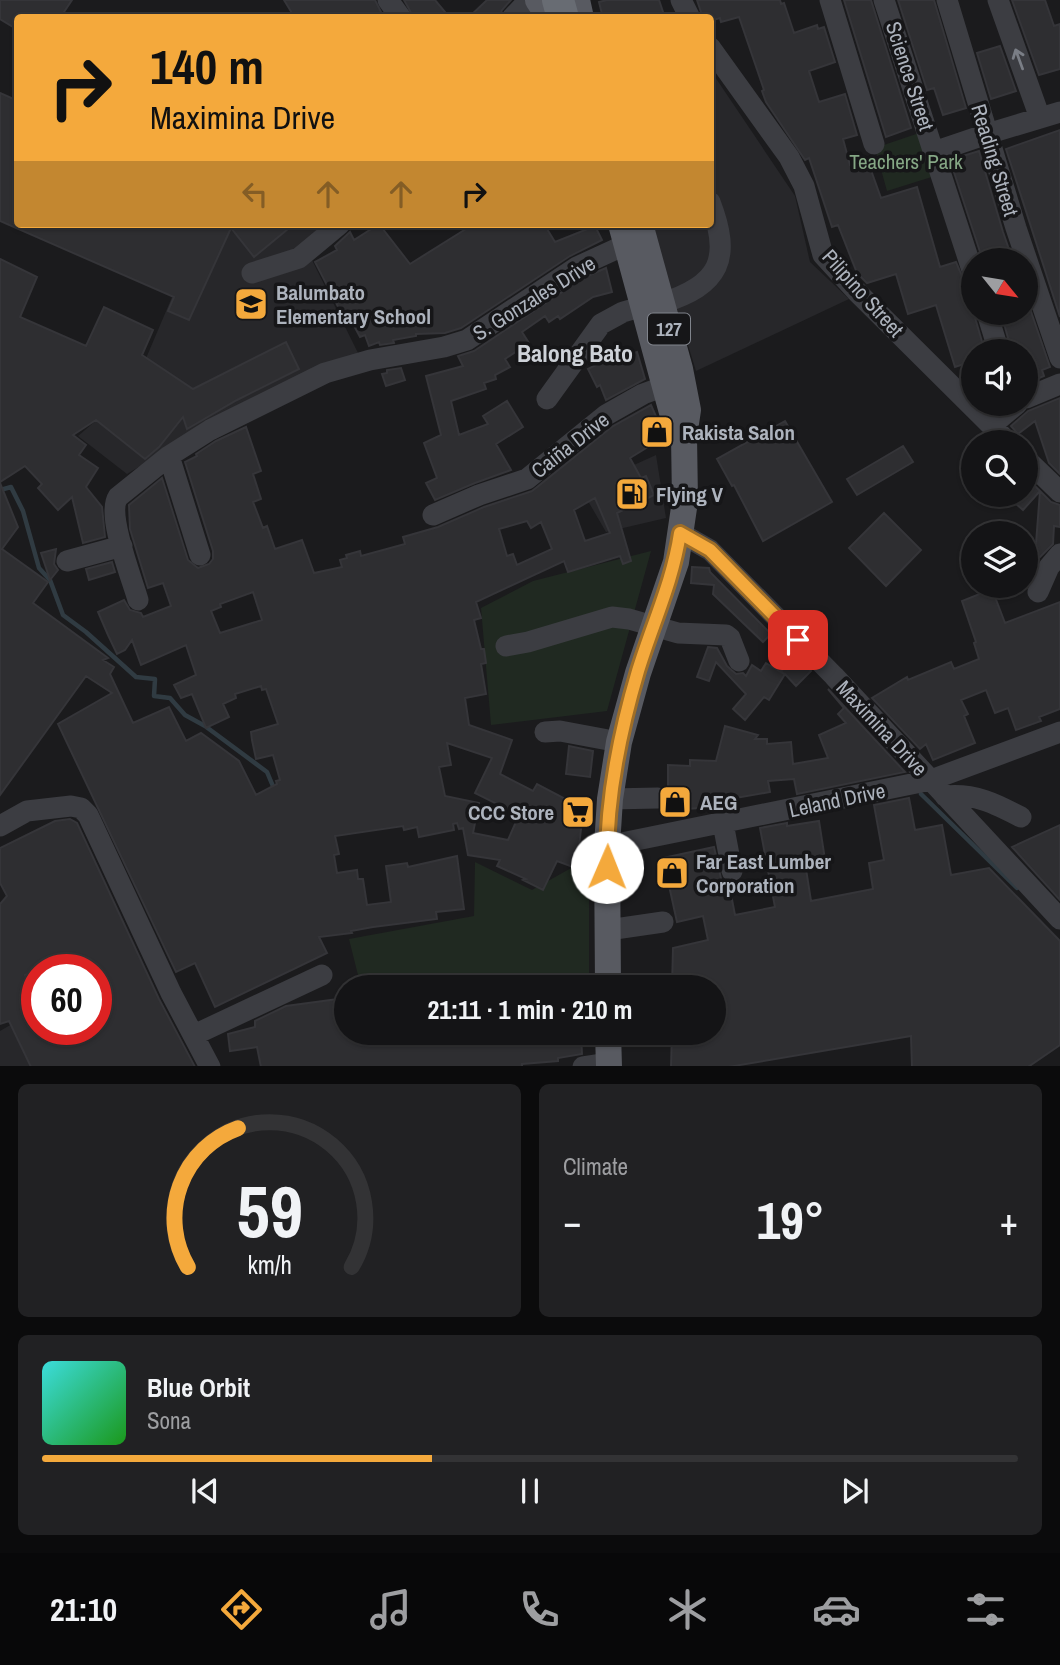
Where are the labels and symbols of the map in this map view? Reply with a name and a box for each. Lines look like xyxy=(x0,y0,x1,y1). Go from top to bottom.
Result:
street label: Science Street xyxy=(879,18,941,134)
one-way arrow xyxy=(1012,48,1024,70)
street label: Reading Street xyxy=(964,100,1026,220)
park label: Teachers' Park xyxy=(849,147,963,176)
street label: Pilipino Street xyxy=(816,243,910,343)
north arrow xyxy=(961,248,1038,326)
street label: S. Gonzales Drive xyxy=(467,249,601,347)
place label: Balumbato Elementary School xyxy=(276,278,431,331)
school or university icon: Balumbato Elementary School xyxy=(232,285,270,323)
road number: 127 xyxy=(648,314,690,344)
district label: Balong Bato xyxy=(517,337,633,369)
street label: Caiña Drive xyxy=(525,405,615,485)
shop icon: Rakista Salon xyxy=(638,413,676,451)
place label: Rakista Salon xyxy=(682,418,795,447)
fuel station icon: Flying V xyxy=(613,475,651,513)
place label: Flying V xyxy=(656,480,724,509)
pin xyxy=(768,610,828,670)
street label: Maximina Drive xyxy=(830,674,934,782)
street label: Leland Drive xyxy=(786,776,888,824)
shop icon: AEG xyxy=(656,783,694,821)
place label: AEG xyxy=(700,788,737,817)
supermarket icon: CCC Store xyxy=(559,793,597,831)
place label: CCC Store xyxy=(468,798,554,827)
position arrow xyxy=(570,830,644,904)
place label: Far East Lumber Corporation xyxy=(696,847,831,900)
shop icon: Far East Lumber Corporation xyxy=(653,854,691,892)
speed limit sign: 60 xyxy=(21,954,112,1045)

